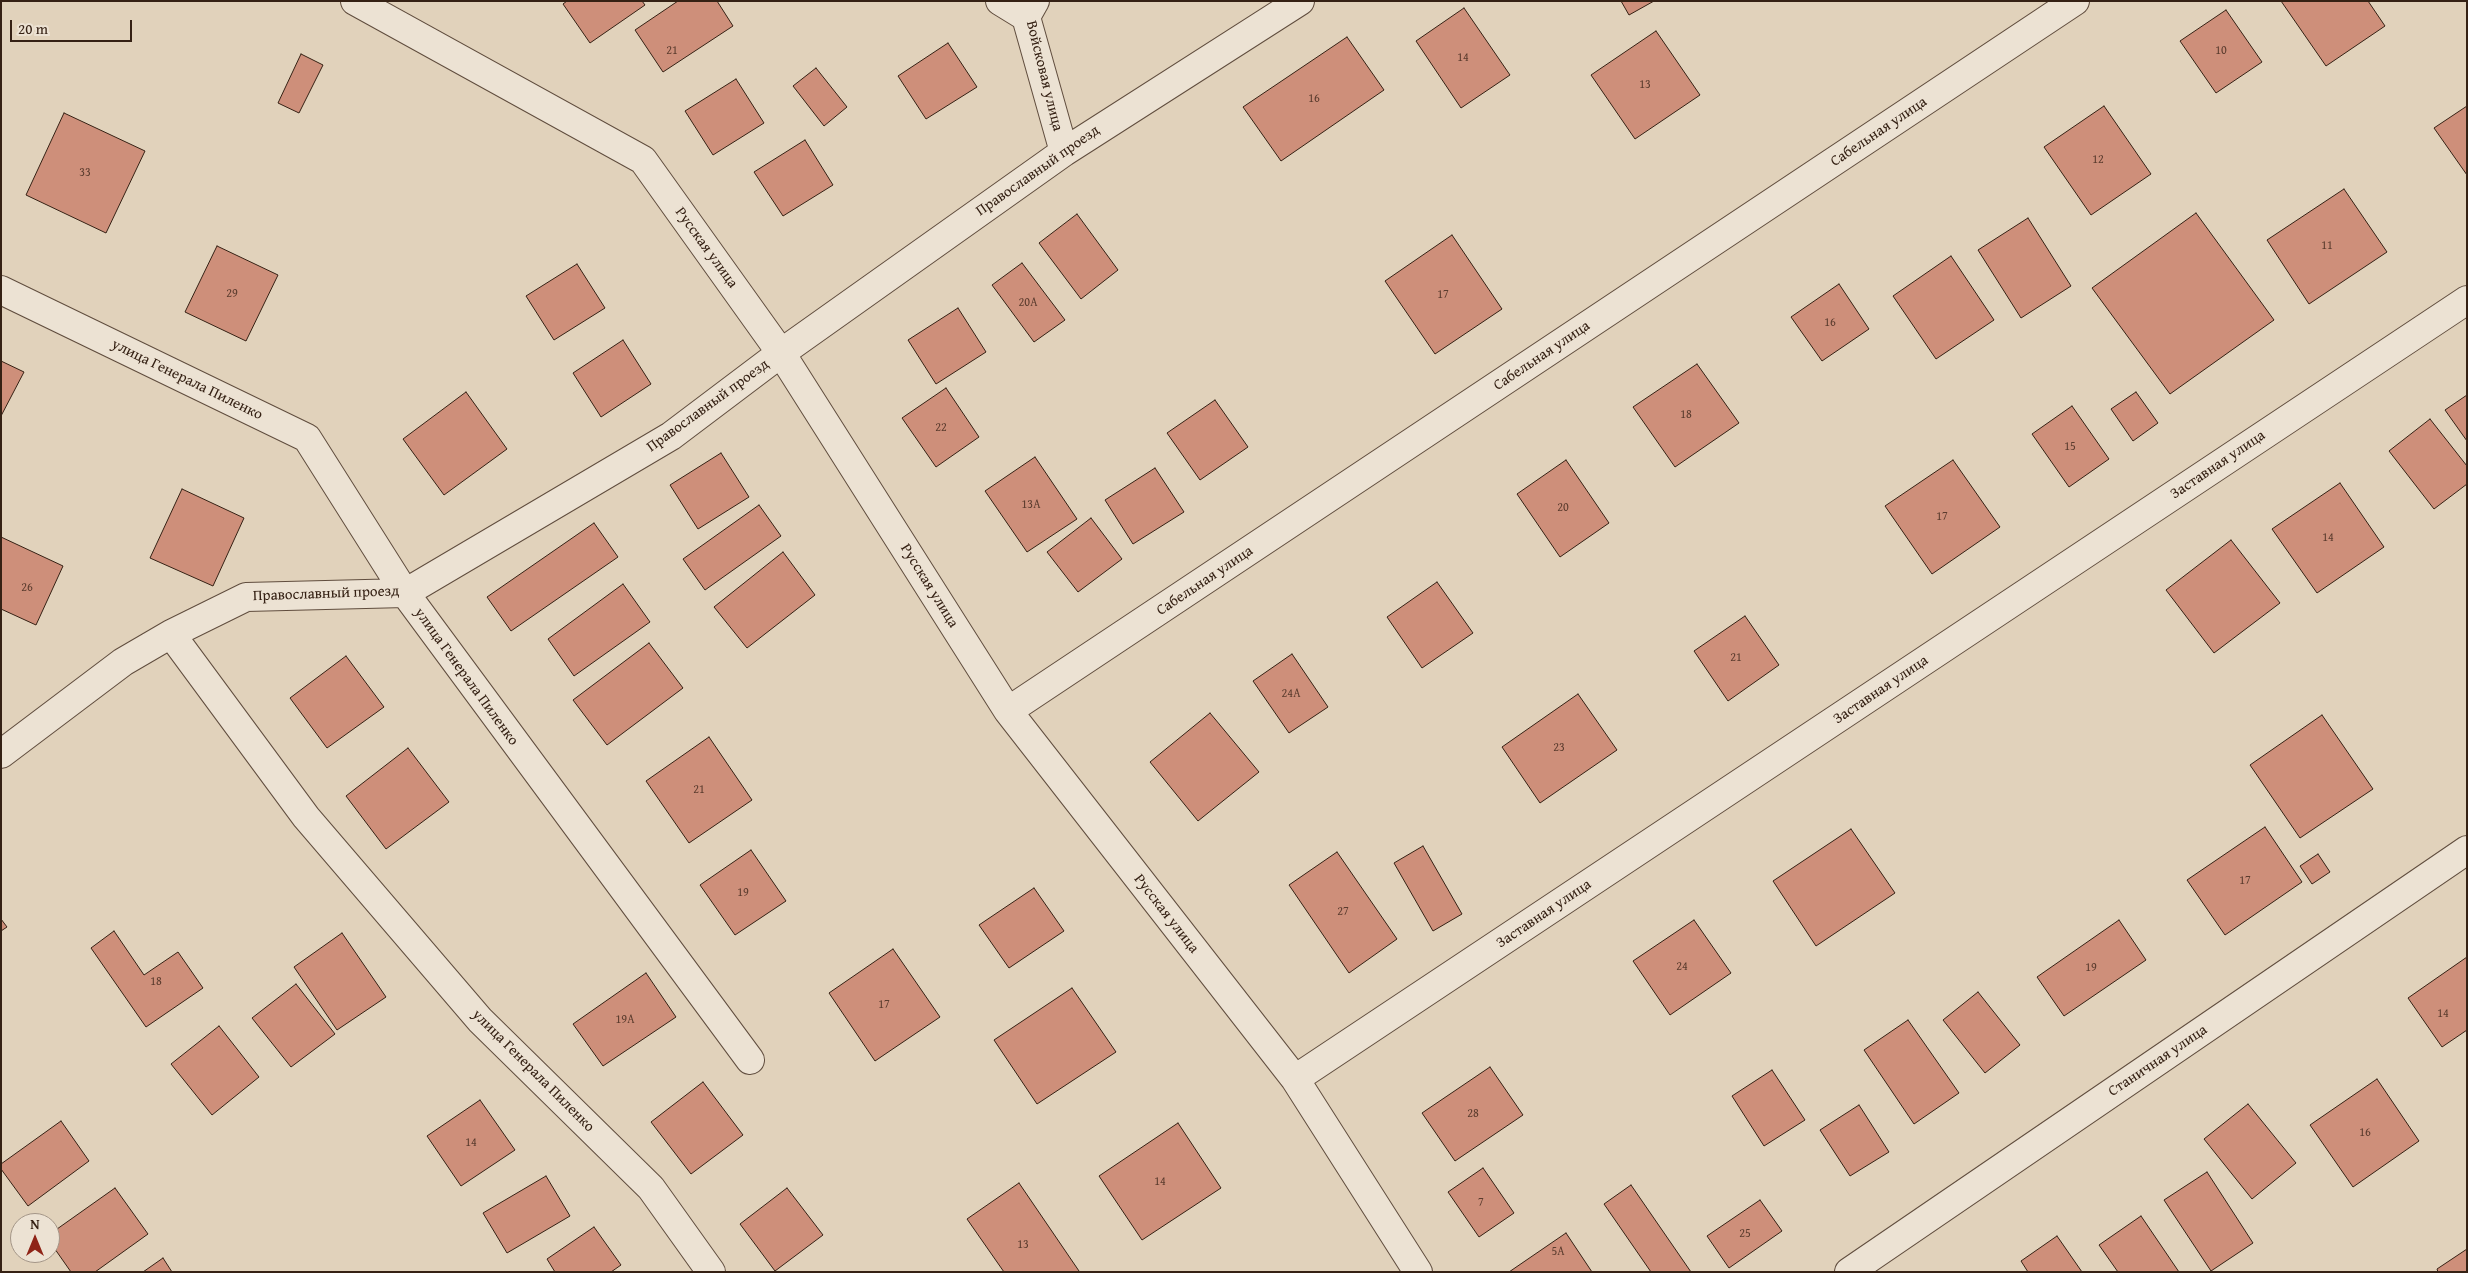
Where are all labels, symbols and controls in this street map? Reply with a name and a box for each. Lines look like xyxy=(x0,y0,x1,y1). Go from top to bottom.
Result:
scale bar xyxy=(12,10,135,42)
text: 20 m xyxy=(18,18,48,39)
street label: Войсковая улица xyxy=(1022,19,1066,133)
house number: 21 xyxy=(666,44,678,58)
house number: 10 xyxy=(2215,44,2227,58)
house number: 14 xyxy=(1457,51,1469,65)
house number: 13 xyxy=(1639,78,1651,92)
house number: 16 xyxy=(1308,92,1320,106)
street label: Сабельная улица xyxy=(1827,93,1931,171)
street label: Православный проезд xyxy=(973,122,1103,220)
house number: 12 xyxy=(2092,153,2104,167)
house number: 33 xyxy=(79,166,91,180)
street label: Русская улица xyxy=(671,204,741,292)
house number: 11 xyxy=(2321,239,2333,253)
house number: 29 xyxy=(226,287,238,301)
house number: 17 xyxy=(1437,288,1449,302)
house number: 20А xyxy=(1019,296,1037,310)
house number: 16 xyxy=(1824,316,1836,330)
street label: Сабельная улица xyxy=(1490,317,1594,395)
street label: улица Генерала Пиленко xyxy=(109,336,265,424)
street label: Православный проезд xyxy=(643,356,773,456)
house number: 18 xyxy=(1680,408,1692,422)
house number: 22 xyxy=(935,421,947,435)
street label: Заставная улица xyxy=(2167,427,2269,503)
house number: 15 xyxy=(2064,440,2076,454)
house number: 13А xyxy=(1022,498,1040,512)
house number: 20 xyxy=(1557,501,1569,515)
house number: 17 xyxy=(1936,510,1948,524)
house number: 14 xyxy=(2322,531,2334,545)
street label: Русская улица xyxy=(896,541,962,631)
street label: Сабельная улица xyxy=(1153,542,1257,620)
house number: 26 xyxy=(21,581,33,595)
street label: Православный проезд xyxy=(252,582,400,606)
street label: улица Генерала Пиленко xyxy=(410,605,522,749)
house number: 21 xyxy=(1730,651,1742,665)
street label: Заставная улица xyxy=(1830,652,1932,728)
house number: 24А xyxy=(1282,687,1300,701)
house number: 23 xyxy=(1553,741,1565,755)
house number: 21 xyxy=(693,783,705,797)
street label: Русская улица xyxy=(1130,871,1202,957)
house number: 17 xyxy=(2239,874,2251,888)
street label: Заставная улица xyxy=(1493,876,1595,952)
house number: 19 xyxy=(737,886,749,900)
house number: 27 xyxy=(1337,905,1349,919)
house number: 24 xyxy=(1676,960,1688,974)
house number: 19 xyxy=(2085,961,2097,975)
house number: 18 xyxy=(150,975,162,989)
house number: 17 xyxy=(878,998,890,1012)
street label: улица Генерала Пиленко xyxy=(468,1006,598,1136)
house number: 14 xyxy=(2437,1007,2449,1021)
house number: 19А xyxy=(616,1013,634,1027)
street label: Станичная улица xyxy=(2105,1021,2211,1101)
house number: 28 xyxy=(1467,1107,1479,1121)
house number: 16 xyxy=(2359,1126,2371,1140)
house number: 14 xyxy=(465,1136,477,1150)
house number: 14 xyxy=(1154,1175,1166,1189)
house number: 7 xyxy=(1478,1196,1484,1210)
north arrow xyxy=(10,1213,60,1263)
text: N xyxy=(30,1214,40,1234)
house number: 25 xyxy=(1739,1227,1751,1241)
house number: 13 xyxy=(1017,1238,1029,1252)
house number: 5А xyxy=(1551,1245,1565,1259)

